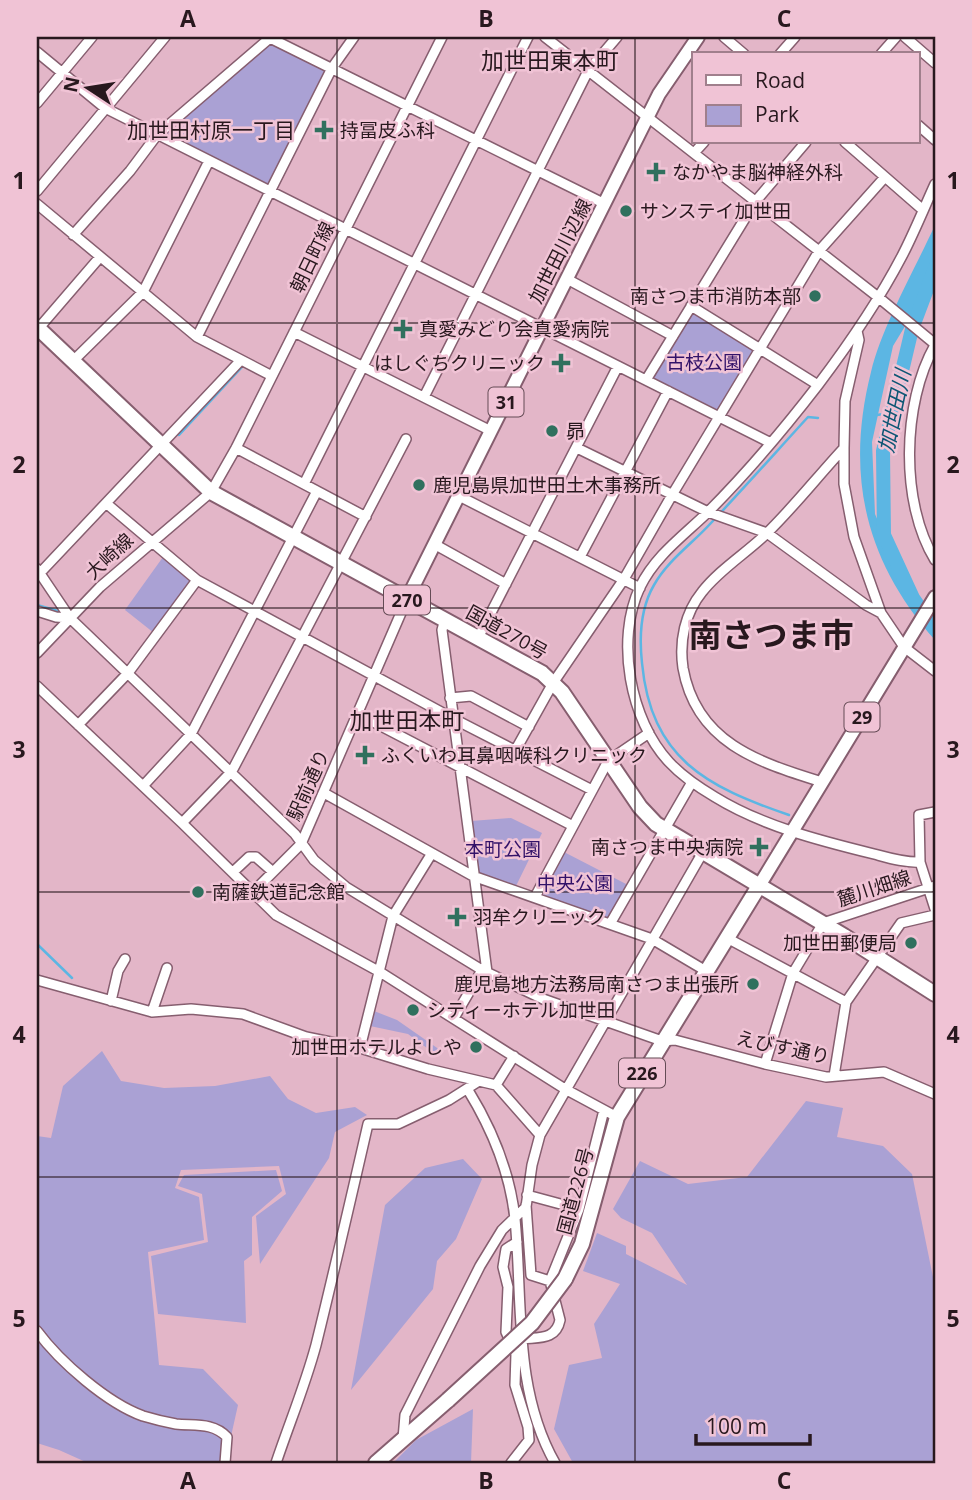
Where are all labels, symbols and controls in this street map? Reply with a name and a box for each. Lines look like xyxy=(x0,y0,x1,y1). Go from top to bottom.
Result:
text: A xyxy=(180,2,196,34)
text: B xyxy=(478,2,494,34)
text: C xyxy=(777,2,791,34)
district label: 加世田東本町 xyxy=(481,44,619,76)
north arrow xyxy=(52,52,122,122)
legend xyxy=(692,52,920,144)
text: Road xyxy=(755,66,805,94)
text: N xyxy=(57,74,86,95)
text: Park xyxy=(755,100,799,128)
district label: 加世田村原一丁目 xyxy=(127,116,295,144)
place label: 持冨皮ふ科 xyxy=(340,117,435,143)
marker: 持冨皮ふ科 xyxy=(314,120,334,140)
place label: なかやま脳神経外科 xyxy=(672,159,843,185)
marker: なかやま脳神経外科 xyxy=(646,162,666,182)
text: 1 xyxy=(12,164,26,196)
text: 1 xyxy=(946,164,960,196)
street label: 加世田川辺線 xyxy=(523,194,597,308)
place label: サンステイ加世田 xyxy=(640,198,792,224)
marker: サンステイ加世田 xyxy=(618,203,634,219)
street label: 朝日町線 xyxy=(284,217,340,297)
place label: 南さつま市消防本部 xyxy=(630,283,801,309)
marker: 南さつま市消防本部 xyxy=(807,288,823,304)
place label: 真愛みどり会真愛病院 xyxy=(419,316,609,342)
marker: 真愛みどり会真愛病院 xyxy=(393,319,413,339)
park label: 古枝公園 xyxy=(666,349,742,375)
place label: はしぐちクリニック xyxy=(374,350,545,376)
marker: はしぐちクリニック xyxy=(551,353,571,373)
water label: 加世田川 xyxy=(872,365,917,455)
road number: 31 xyxy=(489,388,524,416)
place label: 昴 xyxy=(566,418,585,444)
marker: 昴 xyxy=(544,423,560,439)
text: 2 xyxy=(12,448,26,480)
text: 2 xyxy=(946,448,960,480)
place label: 鹿児島県加世田土木事務所 xyxy=(433,472,661,498)
marker: 鹿児島県加世田土木事務所 xyxy=(411,477,427,493)
street label: 大崎線 xyxy=(79,527,139,585)
road number: 270 xyxy=(384,586,430,614)
street label: 国道270号 xyxy=(462,599,552,665)
district label: 南さつま市 xyxy=(689,612,854,657)
road number: 29 xyxy=(844,702,880,732)
district label: 加世田本町 xyxy=(350,704,465,736)
text: 3 xyxy=(12,733,26,765)
text: 3 xyxy=(946,733,960,765)
place label: ふくいわ耳鼻咽喉科クリニック xyxy=(381,742,647,768)
street label: 駅前通り xyxy=(281,745,335,825)
marker: ふくいわ耳鼻咽喉科クリニック xyxy=(355,745,375,765)
place label: 南さつま中央病院 xyxy=(591,834,743,860)
park label: 本町公園 xyxy=(465,836,541,862)
marker: 南さつま中央病院 xyxy=(749,837,769,857)
street label: 麓川畑線 xyxy=(834,864,914,912)
park label: 中央公園 xyxy=(537,870,613,896)
place label: 南薩鉄道記念館 xyxy=(212,879,345,905)
marker: 南薩鉄道記念館 xyxy=(190,884,206,900)
place label: 羽牟クリニック xyxy=(473,904,606,930)
marker: 羽牟クリニック xyxy=(447,907,467,927)
place label: 加世田郵便局 xyxy=(783,930,897,956)
marker: 加世田郵便局 xyxy=(903,935,919,951)
place label: 鹿児島地方法務局南さつま出張所 xyxy=(454,971,739,997)
marker: 鹿児島地方法務局南さつま出張所 xyxy=(745,976,761,992)
place label: シティーホテル加世田 xyxy=(427,997,616,1023)
marker: シティーホテル加世田 xyxy=(405,1002,421,1018)
text: 4 xyxy=(12,1018,26,1050)
text: 4 xyxy=(946,1018,960,1050)
street label: えびす通り xyxy=(734,1024,832,1070)
place label: 加世田ホテルよしや xyxy=(291,1034,462,1060)
marker: 加世田ホテルよしや xyxy=(468,1039,484,1055)
road number: 226 xyxy=(619,1058,665,1088)
street label: 国道226号 xyxy=(551,1144,599,1238)
text: 5 xyxy=(12,1302,26,1334)
text: 5 xyxy=(946,1302,960,1334)
scale bar xyxy=(696,1402,809,1446)
text: 100 m xyxy=(706,1412,767,1440)
text: A xyxy=(180,1464,196,1496)
text: B xyxy=(478,1464,494,1496)
text: C xyxy=(777,1464,791,1496)

